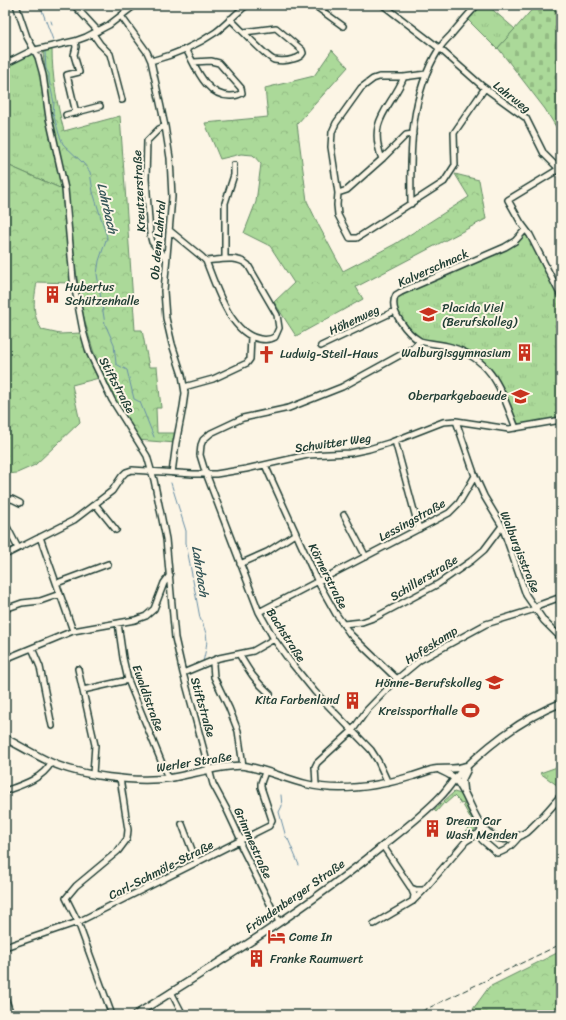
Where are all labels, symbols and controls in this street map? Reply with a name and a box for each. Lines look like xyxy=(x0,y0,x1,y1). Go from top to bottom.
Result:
street label: Lahrweg xyxy=(488,75,536,119)
street label: Kreutzerstraße xyxy=(126,149,152,233)
water label: Lahrbach xyxy=(91,180,125,237)
street label: Ob dem Lahrtal xyxy=(144,199,172,280)
street label: Kalverschnack xyxy=(394,242,472,294)
place label: Hubertus Schützenhalle xyxy=(65,276,140,312)
building icon: Hubertus Schützenhalle xyxy=(42,284,62,304)
place label: Placida Viel (Berufskolleg) xyxy=(442,297,518,333)
street label: Höhenweg xyxy=(325,299,383,341)
school or university icon: Placida Viel (Berufskolleg) xyxy=(419,305,439,325)
place label: Walburgisgymnasium xyxy=(401,342,511,364)
place label: Ludwig-Steil-Haus xyxy=(280,343,378,365)
building icon: Walburgisgymnasium xyxy=(514,343,534,363)
church icon: Ludwig-Steil-Haus xyxy=(257,344,277,364)
street label: Stiftstraße xyxy=(93,353,141,418)
place label: Oberparkgebaeude xyxy=(408,385,507,407)
school or university icon: Oberparkgebaeude xyxy=(510,386,530,406)
street label: Schwitter Weg xyxy=(294,427,372,459)
street label: Lessingstraße xyxy=(374,492,450,548)
street label: Walburgisstraße xyxy=(494,508,546,596)
street label: Körnerstraße xyxy=(302,539,354,613)
water label: Lahrbach xyxy=(185,544,216,599)
street label: Schillerstraße xyxy=(386,549,462,607)
street label: Bachstraße xyxy=(260,603,312,667)
street label: Hofeskamp xyxy=(400,620,463,670)
street label: Ewaldistraße xyxy=(126,661,170,735)
place label: Hönne-Berufskolleg xyxy=(375,672,482,694)
school or university icon: Hönne-Berufskolleg xyxy=(485,673,505,693)
street label: Stiftstraße xyxy=(184,674,222,740)
place label: Kita Farbenland xyxy=(255,689,341,711)
building icon: Kita Farbenland xyxy=(342,690,362,710)
place label: Kreissporthalle xyxy=(379,700,458,722)
sports icon: Kreissporthalle xyxy=(461,701,481,721)
street label: Werler Straße xyxy=(155,745,233,779)
street label: Grimmestraße xyxy=(227,804,279,882)
place label: Dream Car Wash Menden xyxy=(446,810,518,846)
building icon: Dream Car Wash Menden xyxy=(423,818,443,838)
street label: Carl-Schmöle-Straße xyxy=(105,834,218,906)
street label: Fröndenberger Straße xyxy=(240,853,350,939)
place label: Come In xyxy=(289,926,333,948)
hotel icon: Come In xyxy=(266,927,286,947)
place label: Franke Raumwert xyxy=(270,948,363,970)
building icon: Franke Raumwert xyxy=(247,949,267,969)

